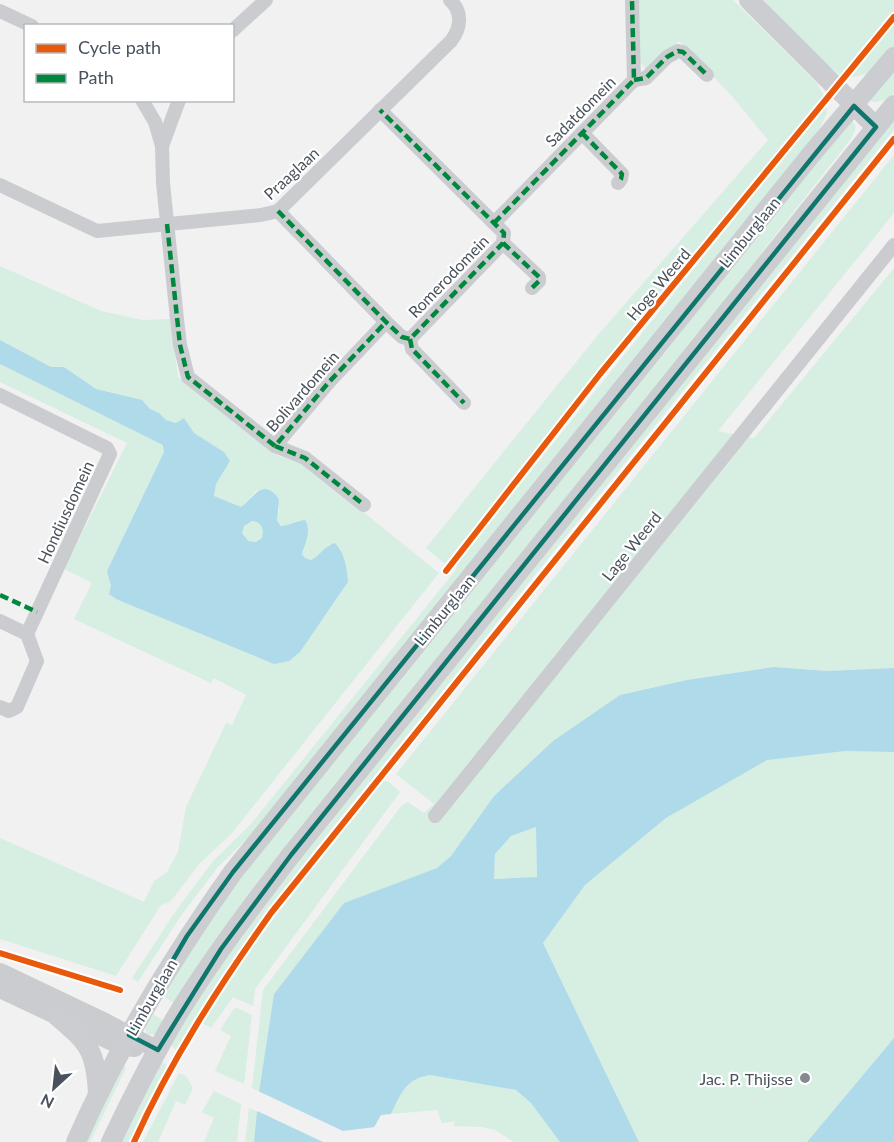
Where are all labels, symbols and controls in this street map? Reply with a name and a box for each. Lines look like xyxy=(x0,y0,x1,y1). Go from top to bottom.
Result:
legend xyxy=(24,24,234,102)
text: Cycle path xyxy=(78,36,161,58)
text: Path xyxy=(78,66,114,88)
street label: Sadatdomein xyxy=(541,72,619,150)
street label: Praaglaan xyxy=(260,143,322,203)
street label: Limburglaan xyxy=(715,193,783,271)
street label: Romerodomein xyxy=(404,231,492,321)
street label: Hoge Weerd xyxy=(622,244,694,324)
street label: Bolivardomein xyxy=(262,347,342,435)
street label: Hondiusdomein xyxy=(33,458,97,566)
street label: Lage Weerd xyxy=(597,507,665,585)
street label: Limburglaan xyxy=(410,571,478,649)
street label: Limburglaan xyxy=(121,955,181,1039)
north arrow xyxy=(24,1058,84,1118)
place label: Jac. P. Thijsse xyxy=(699,1069,793,1088)
marker: Jac. P. Thijsse xyxy=(798,1071,812,1085)
text: N xyxy=(37,1091,57,1113)

